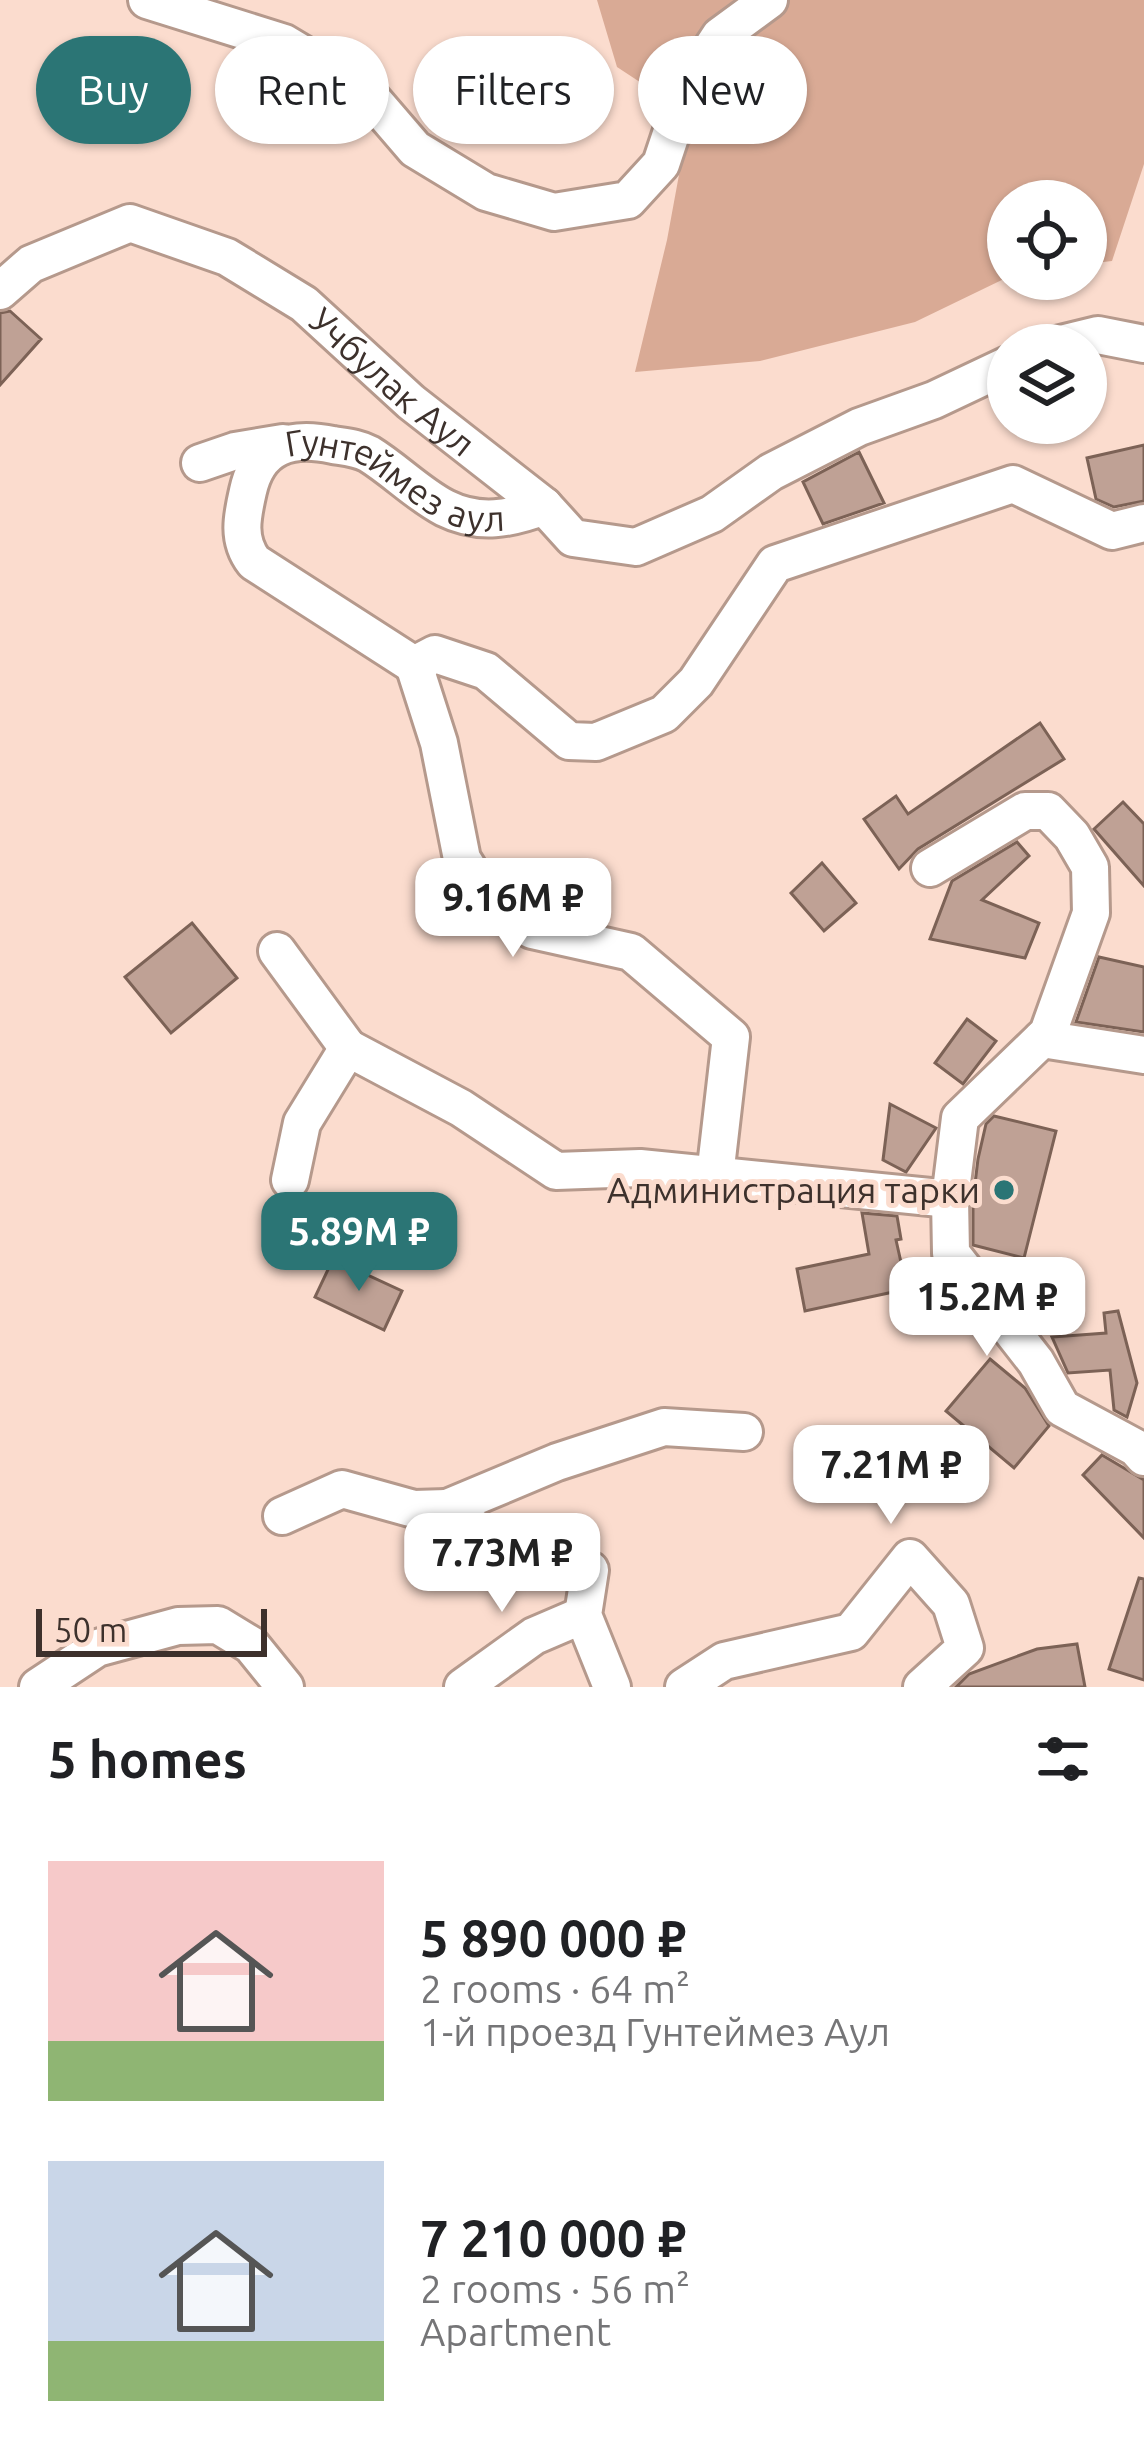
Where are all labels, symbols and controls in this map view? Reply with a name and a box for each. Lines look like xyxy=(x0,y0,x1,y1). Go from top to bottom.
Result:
chip: Buy xyxy=(36,36,191,144)
chip: Rent xyxy=(215,36,389,144)
chip: Filters xyxy=(413,36,614,144)
chip: New xyxy=(638,36,807,144)
map controls xyxy=(987,180,1107,444)
button: locate xyxy=(987,180,1107,300)
street label: Учбулак Аул xyxy=(302,299,483,464)
button: layers xyxy=(987,324,1107,444)
street label: Гунтеймез аул xyxy=(282,421,506,539)
pin: 9.16M ₽ xyxy=(402,858,624,960)
text: 9.16M ₽ xyxy=(442,875,584,918)
place label: Администрация тарки xyxy=(607,1169,980,1210)
marker: Администрация тарки xyxy=(991,1177,1017,1203)
pin: 5.89M ₽ xyxy=(248,1192,470,1294)
text: 5.89M ₽ xyxy=(288,1209,430,1252)
pin: 15.2M ₽ xyxy=(876,1257,1098,1359)
text: 15.2M ₽ xyxy=(916,1274,1058,1317)
pin: 7.21M ₽ xyxy=(780,1425,1002,1527)
text: 7.21M ₽ xyxy=(820,1442,962,1485)
pin: 7.73M ₽ xyxy=(391,1513,613,1615)
text: 7.73M ₽ xyxy=(431,1530,573,1573)
scale bar xyxy=(36,1603,267,1656)
text: 50 m xyxy=(54,1611,127,1648)
icon: filters xyxy=(1030,1726,1096,1792)
text: 5 homes xyxy=(48,1730,247,1788)
icon: home xyxy=(144,1909,288,2053)
text: 5 890 000 ₽ xyxy=(420,1909,686,1967)
text: 2 rooms · 64 m² xyxy=(420,1967,690,2010)
text: 1-й проезд Гунтеймез Аул xyxy=(420,2010,890,2053)
icon: home xyxy=(144,2209,288,2353)
text: 7 210 000 ₽ xyxy=(420,2209,686,2267)
text: 2 rooms · 56 m² xyxy=(420,2267,690,2310)
text: Apartment xyxy=(420,2310,611,2353)

